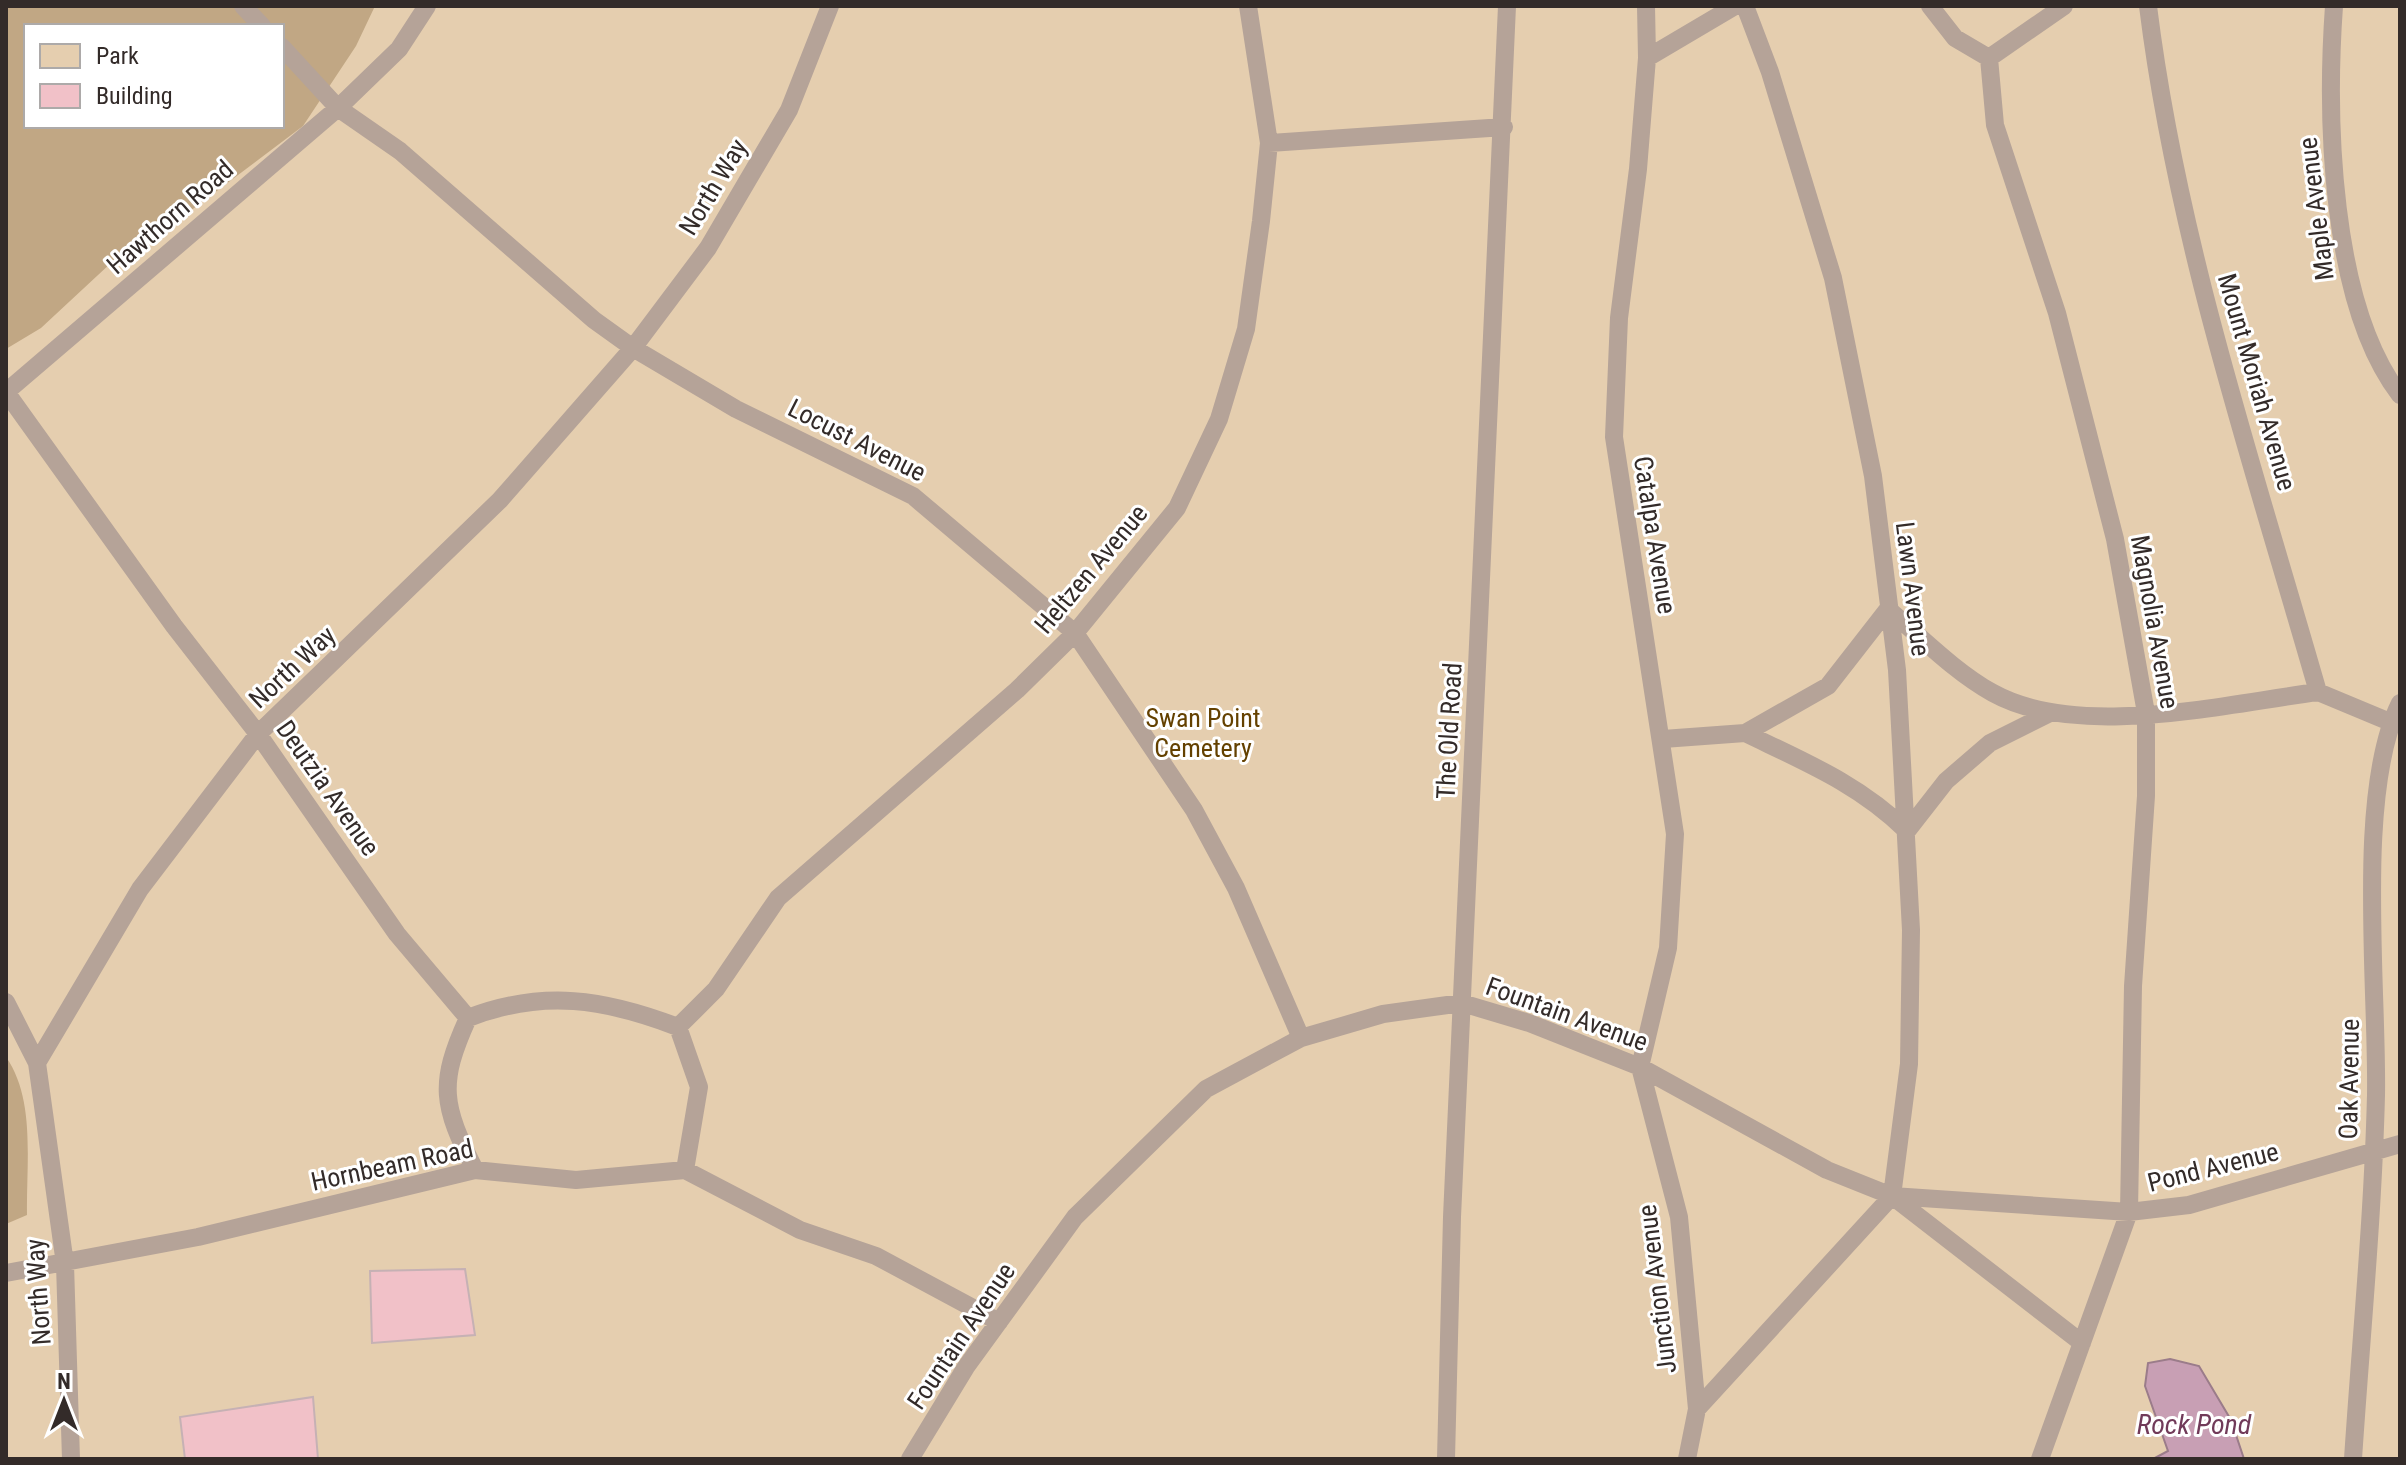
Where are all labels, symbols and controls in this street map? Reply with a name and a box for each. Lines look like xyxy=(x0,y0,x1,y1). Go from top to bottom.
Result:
legend xyxy=(24,24,284,128)
text: Park xyxy=(96,42,139,70)
text: Building xyxy=(96,82,173,110)
street label: North Way xyxy=(673,134,753,240)
street label: Maple Avenue xyxy=(2292,136,2340,282)
street label: Hawthorn Road xyxy=(101,154,239,280)
street label: Mount Moriah Avenue xyxy=(2212,270,2302,494)
street label: Locust Avenue xyxy=(783,393,931,487)
street label: Catalpa Avenue xyxy=(1628,454,1682,616)
street label: Heltzen Avenue xyxy=(1028,499,1154,639)
street label: Lawn Avenue xyxy=(1890,520,1936,658)
street label: Magnolia Avenue xyxy=(2125,533,2185,711)
street label: North Way xyxy=(243,620,341,714)
street label: The Old Road xyxy=(1430,662,1468,800)
park label: Swan Point Cemetery xyxy=(1146,703,1260,763)
street label: Deutzia Avenue xyxy=(270,715,386,861)
street label: Fountain Avenue xyxy=(1482,971,1652,1057)
street label: Oak Avenue xyxy=(2333,1018,2365,1140)
street label: Hornbeam Road xyxy=(308,1133,476,1197)
street label: Pond Avenue xyxy=(2145,1136,2281,1198)
street label: Junction Avenue xyxy=(1632,1203,1682,1375)
street label: North Way xyxy=(19,1238,57,1346)
street label: Fountain Avenue xyxy=(901,1257,1021,1415)
north arrow xyxy=(24,1361,104,1441)
text: N xyxy=(57,1369,71,1394)
water label: Rock Pond xyxy=(2137,1408,2252,1441)

